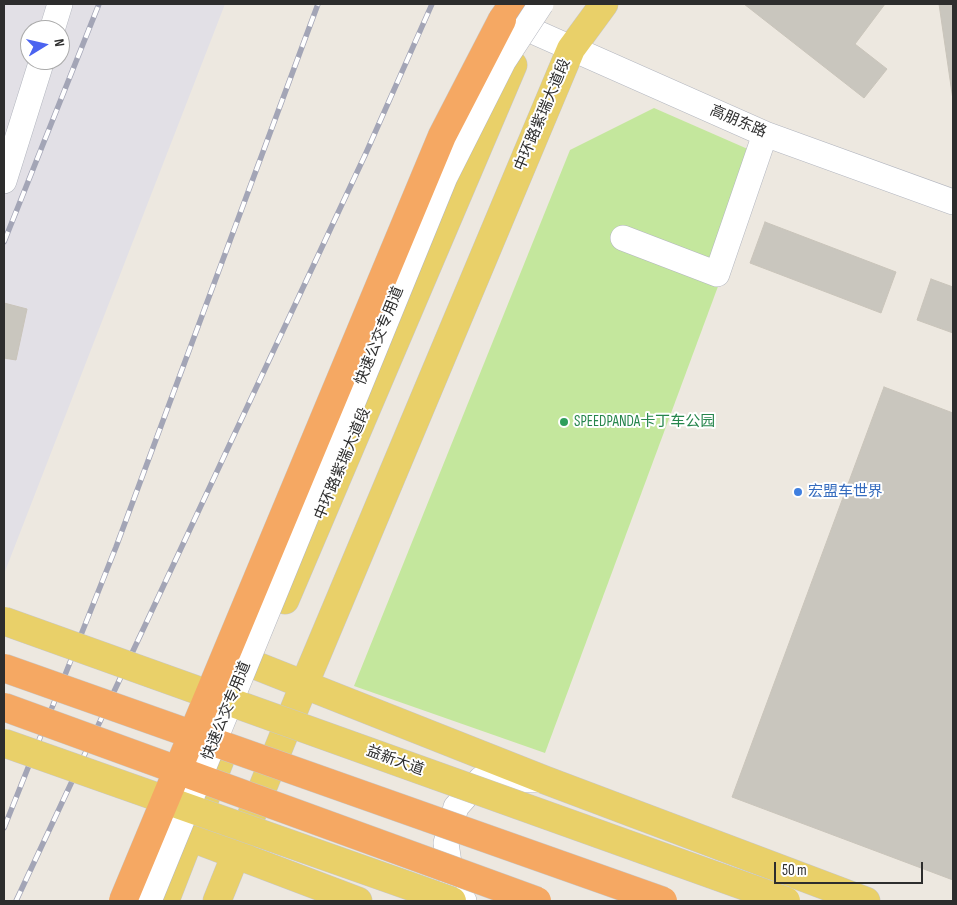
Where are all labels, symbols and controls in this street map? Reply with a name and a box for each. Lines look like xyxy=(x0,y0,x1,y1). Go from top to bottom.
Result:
north arrow xyxy=(20,20,70,70)
text: N xyxy=(50,38,68,48)
street label: 中环路紫瑞大道段 xyxy=(511,56,575,174)
street label: 高朋东路 xyxy=(707,102,769,142)
street label: 快速公交专用道 xyxy=(352,284,408,388)
street label: 中环路紫瑞大道段 xyxy=(311,405,375,523)
place label: SPEEDPANDA卡丁车公园 xyxy=(574,413,715,431)
marker: SPEEDPANDA卡丁车公园 xyxy=(558,416,570,428)
place label: 宏盟车世界 xyxy=(808,483,883,501)
marker: 宏盟车世界 xyxy=(792,486,804,498)
street label: 快速公交专用道 xyxy=(199,659,255,763)
street label: 益新大道 xyxy=(364,742,426,780)
scale bar xyxy=(777,852,926,884)
text: 50 m xyxy=(782,861,807,880)

